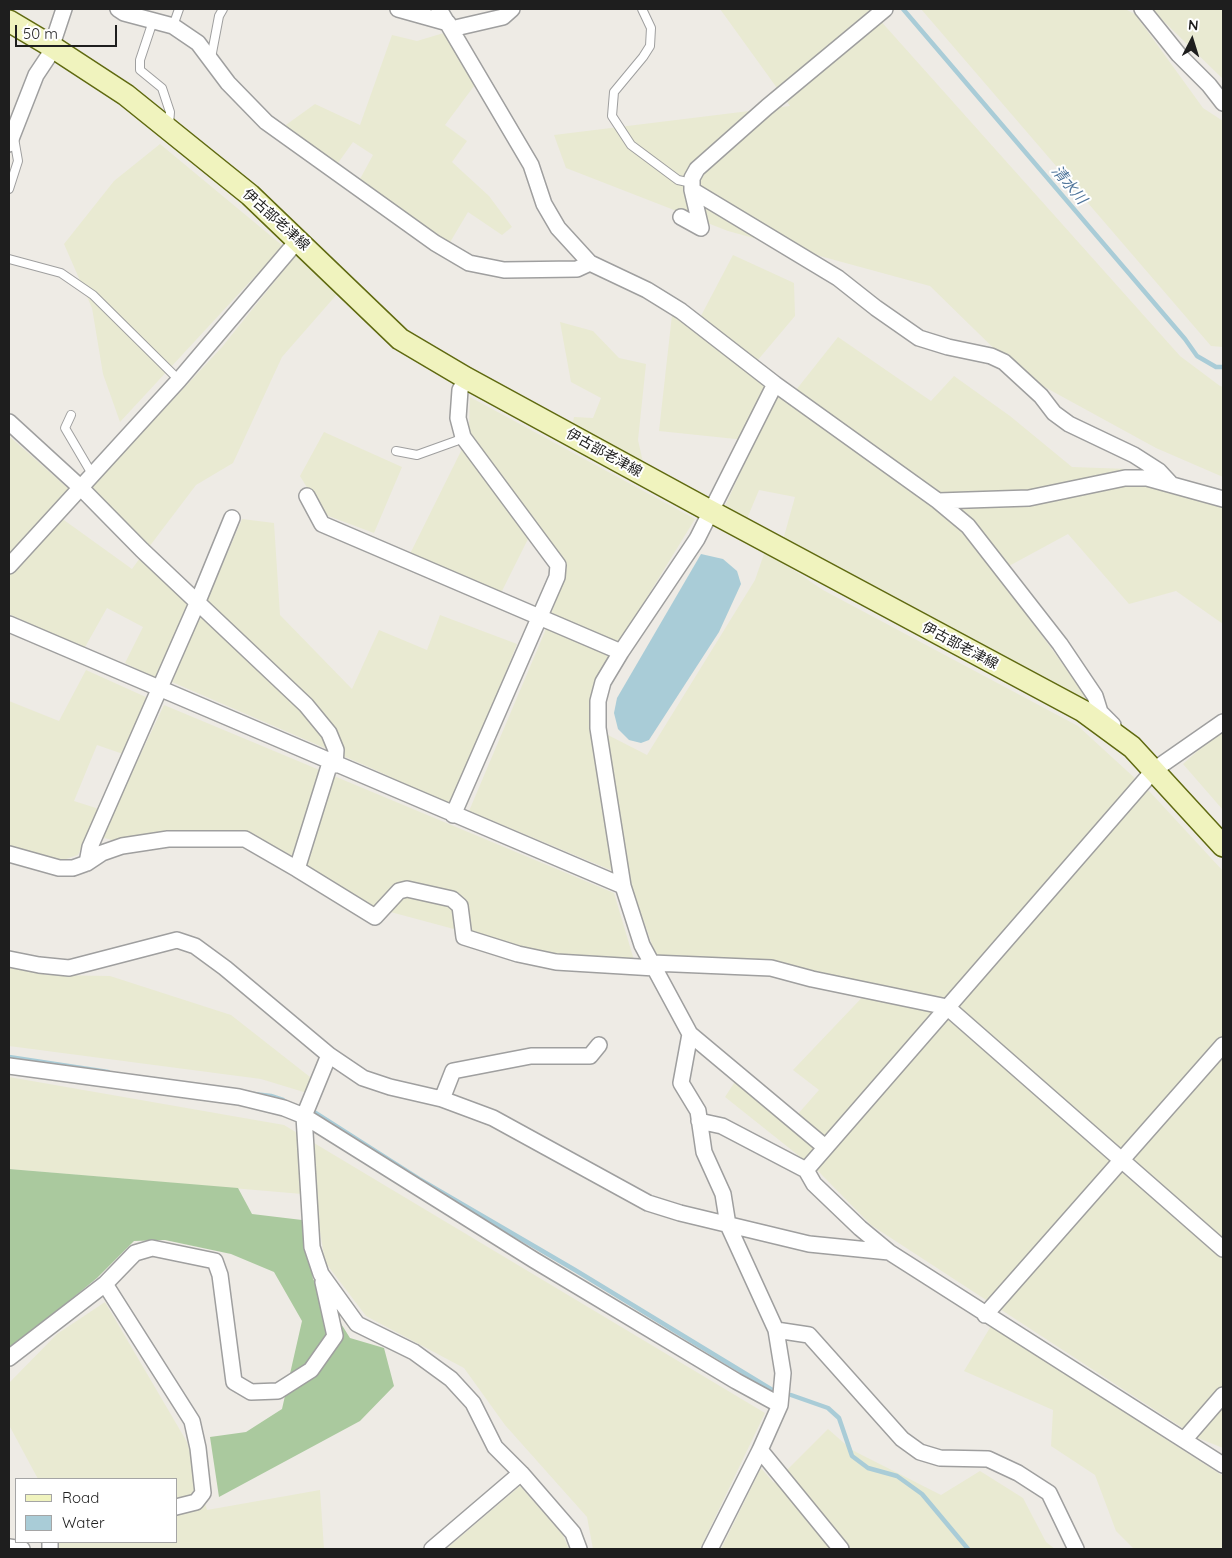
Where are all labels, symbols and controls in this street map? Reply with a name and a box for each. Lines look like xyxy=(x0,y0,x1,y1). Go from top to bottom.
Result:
scale bar xyxy=(18,15,120,47)
north arrow xyxy=(1167,15,1217,65)
text: N xyxy=(1187,16,1199,34)
text: 50 m xyxy=(23,24,58,43)
water label: 清水川 xyxy=(1048,162,1090,208)
street label: 伊古部老津線 xyxy=(239,186,313,254)
street label: 伊古部老津線 xyxy=(563,425,645,481)
street label: 伊古部老津線 xyxy=(919,619,1001,673)
legend xyxy=(15,1478,178,1543)
text: Road xyxy=(62,1488,99,1507)
text: Water xyxy=(62,1513,105,1532)

